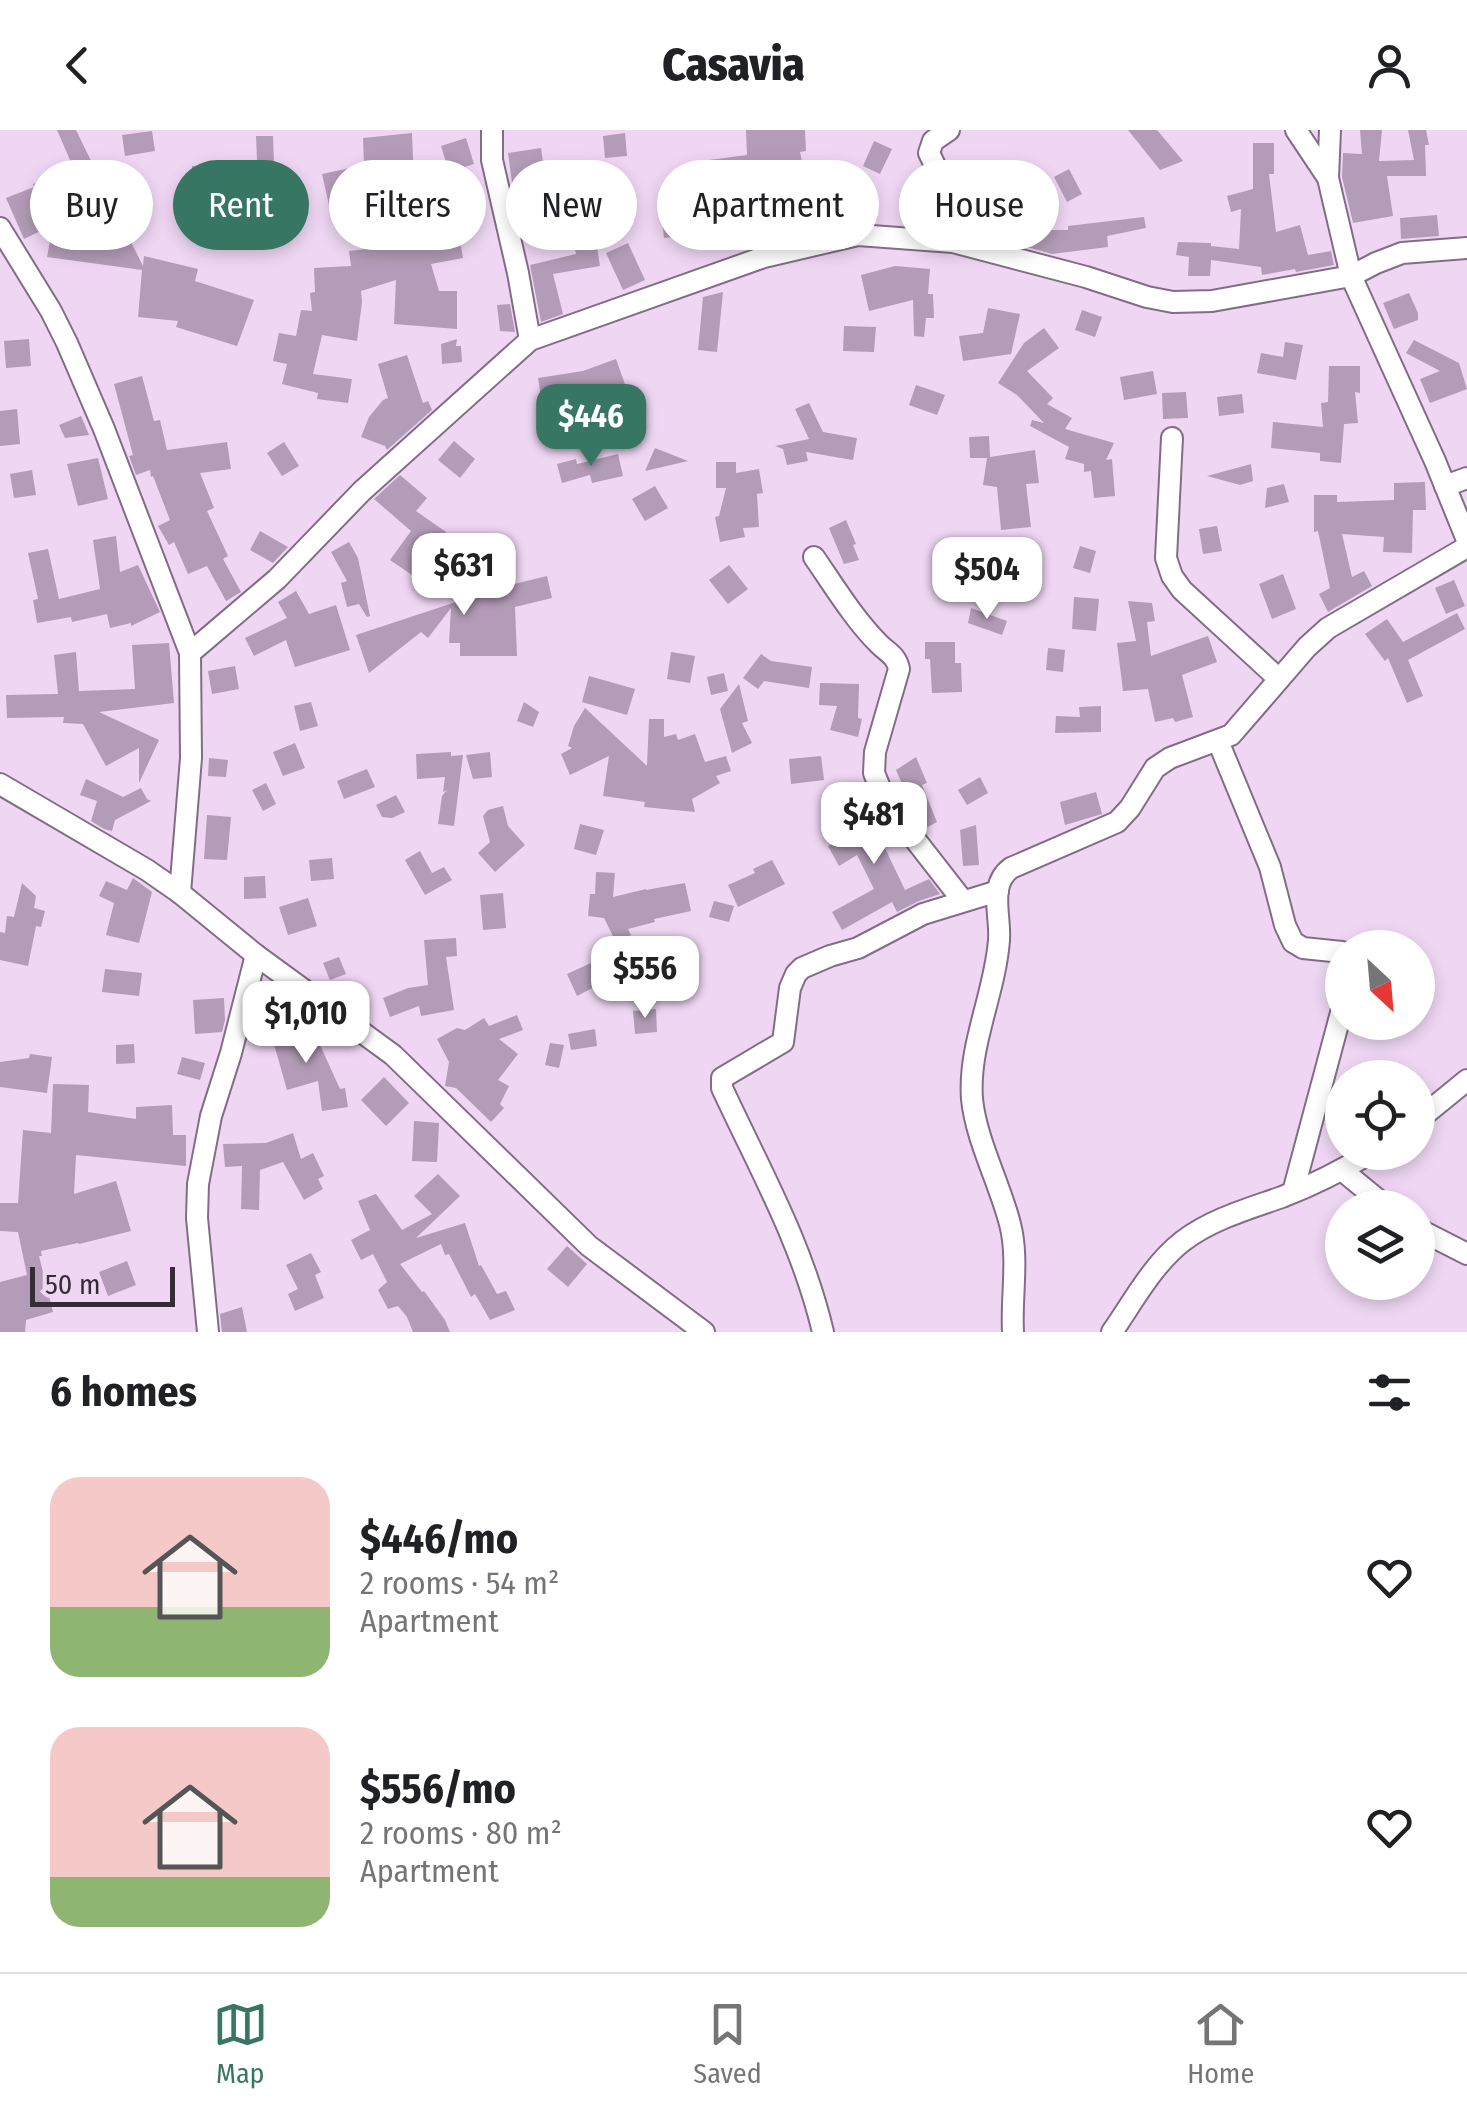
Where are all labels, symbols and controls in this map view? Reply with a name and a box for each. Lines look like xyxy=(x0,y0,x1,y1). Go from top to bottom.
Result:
icon: back xyxy=(50,38,105,93)
text: Casavia xyxy=(662,38,805,92)
icon: person xyxy=(1362,38,1417,93)
chip: Buy xyxy=(30,160,153,250)
chip: Rent xyxy=(173,160,309,250)
chip: Filters xyxy=(329,160,486,250)
chip: New xyxy=(506,160,637,250)
chip: Apartment xyxy=(657,160,879,250)
chip: House xyxy=(899,160,1059,250)
pin: $446 xyxy=(532,384,650,469)
text: $446 xyxy=(558,397,624,435)
pin: $631 xyxy=(405,533,523,618)
pin: $504 xyxy=(928,537,1046,622)
text: $631 xyxy=(434,546,494,584)
text: $504 xyxy=(954,550,1020,588)
pin: $481 xyxy=(815,782,933,867)
text: $481 xyxy=(843,795,905,833)
north arrow xyxy=(1325,930,1435,1040)
map controls xyxy=(1325,930,1435,1300)
pin: $556 xyxy=(586,936,704,1021)
text: $556 xyxy=(613,949,677,987)
pin: $1,010 xyxy=(225,981,387,1066)
text: $1,010 xyxy=(265,994,347,1032)
button: locate xyxy=(1325,1060,1435,1170)
button: layers xyxy=(1325,1190,1435,1300)
scale bar xyxy=(30,1262,175,1306)
text: 50 m xyxy=(45,1268,101,1301)
icon: filters xyxy=(1362,1365,1417,1420)
text: 6 homes xyxy=(50,1367,197,1417)
text: $446/mo xyxy=(360,1514,518,1564)
icon: home xyxy=(130,1517,250,1637)
icon: heart xyxy=(1362,1550,1417,1605)
text: 2 rooms · 54 m² xyxy=(360,1564,559,1602)
text: Apartment xyxy=(360,1602,499,1640)
text: $556/mo xyxy=(360,1764,516,1814)
icon: home xyxy=(130,1767,250,1887)
icon: heart xyxy=(1362,1800,1417,1855)
text: 2 rooms · 80 m² xyxy=(360,1814,562,1852)
text: Apartment xyxy=(360,1852,499,1890)
tab: Map xyxy=(213,1997,268,2090)
tab: Saved xyxy=(693,1997,762,2090)
tab: Home xyxy=(1187,1997,1254,2090)

